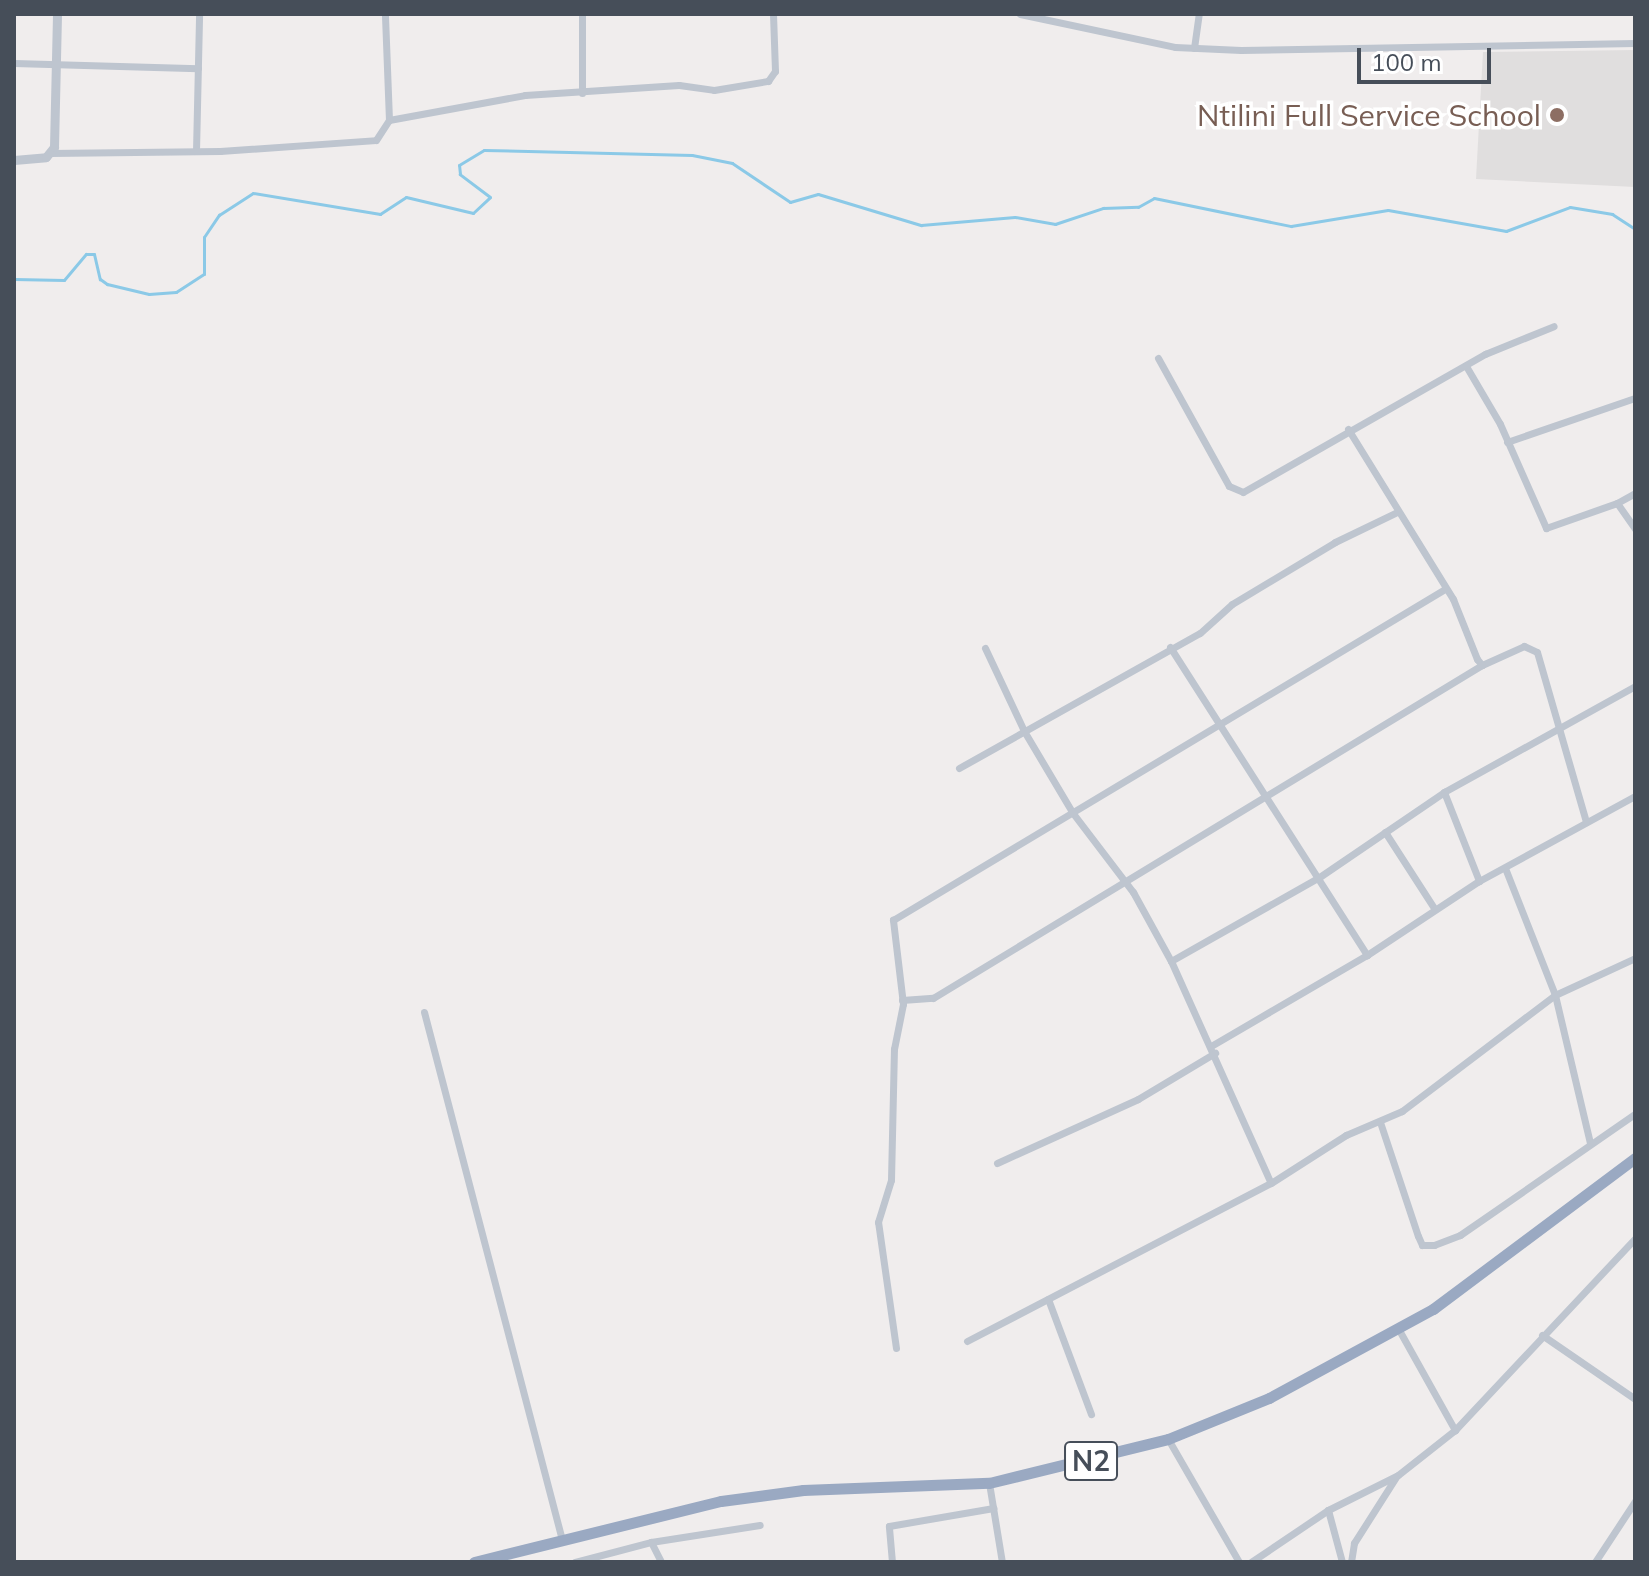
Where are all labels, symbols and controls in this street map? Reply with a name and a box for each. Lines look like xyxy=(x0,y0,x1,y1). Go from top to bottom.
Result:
scale bar xyxy=(1361,32,1495,82)
text: 100 m xyxy=(1371,47,1442,77)
place label: Ntilini Full Service School xyxy=(1197,97,1541,133)
marker: Ntilini Full Service School xyxy=(1548,106,1566,124)
road number: N2 xyxy=(1063,1437,1119,1485)

